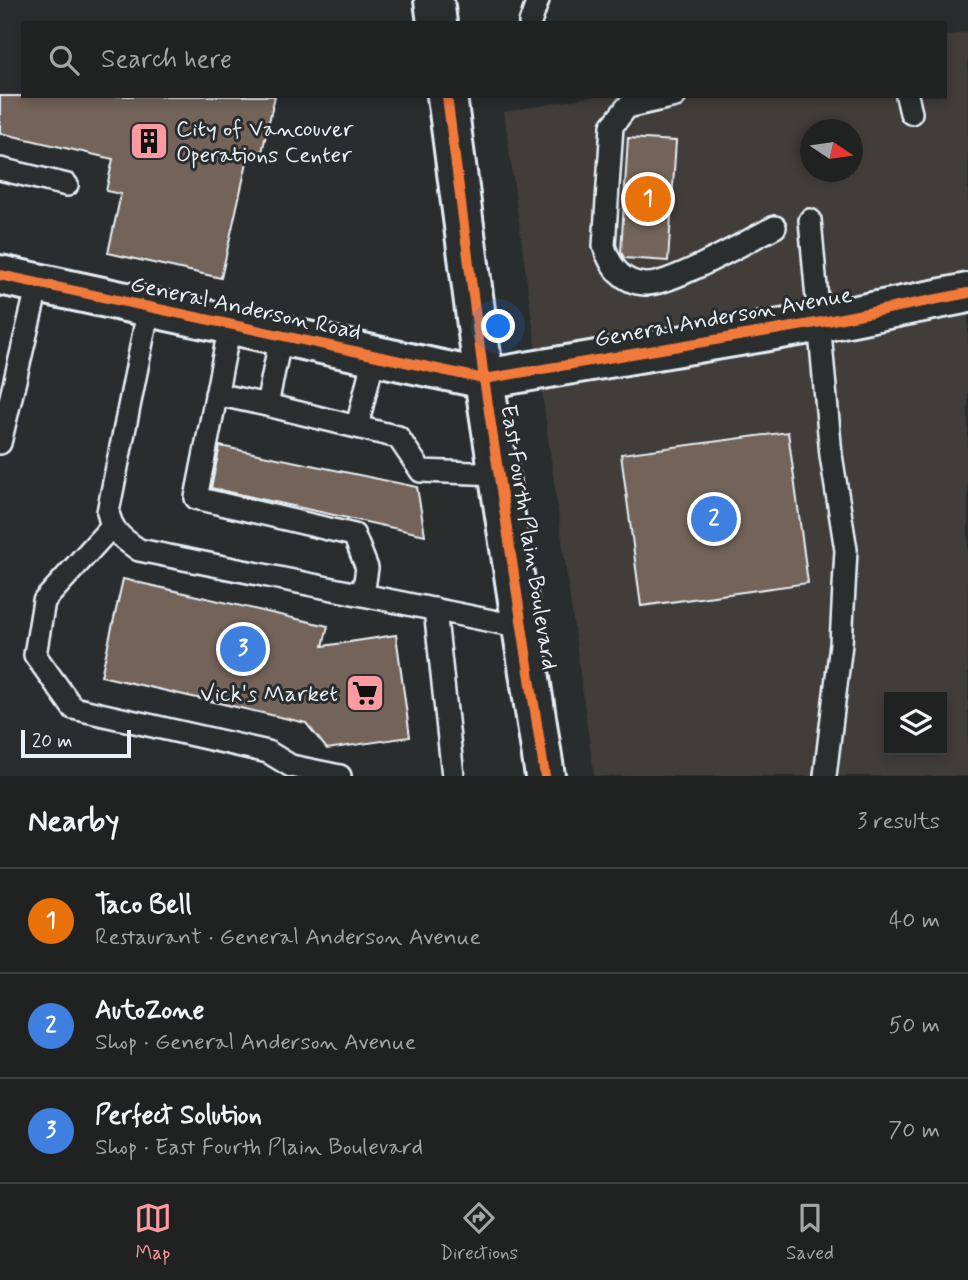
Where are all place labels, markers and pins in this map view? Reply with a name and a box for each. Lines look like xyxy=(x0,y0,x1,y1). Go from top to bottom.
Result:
place label: City of Vancouver Operations Center xyxy=(176,115,354,171)
building icon: City of Vancouver Operations Center xyxy=(128,120,170,162)
pin: 1 xyxy=(625,173,671,225)
pin: 2 xyxy=(691,493,737,545)
pin: 3 xyxy=(220,623,266,675)
supermarket icon: Vick's Market xyxy=(344,672,386,714)
place label: Vick's Market xyxy=(200,680,338,710)

